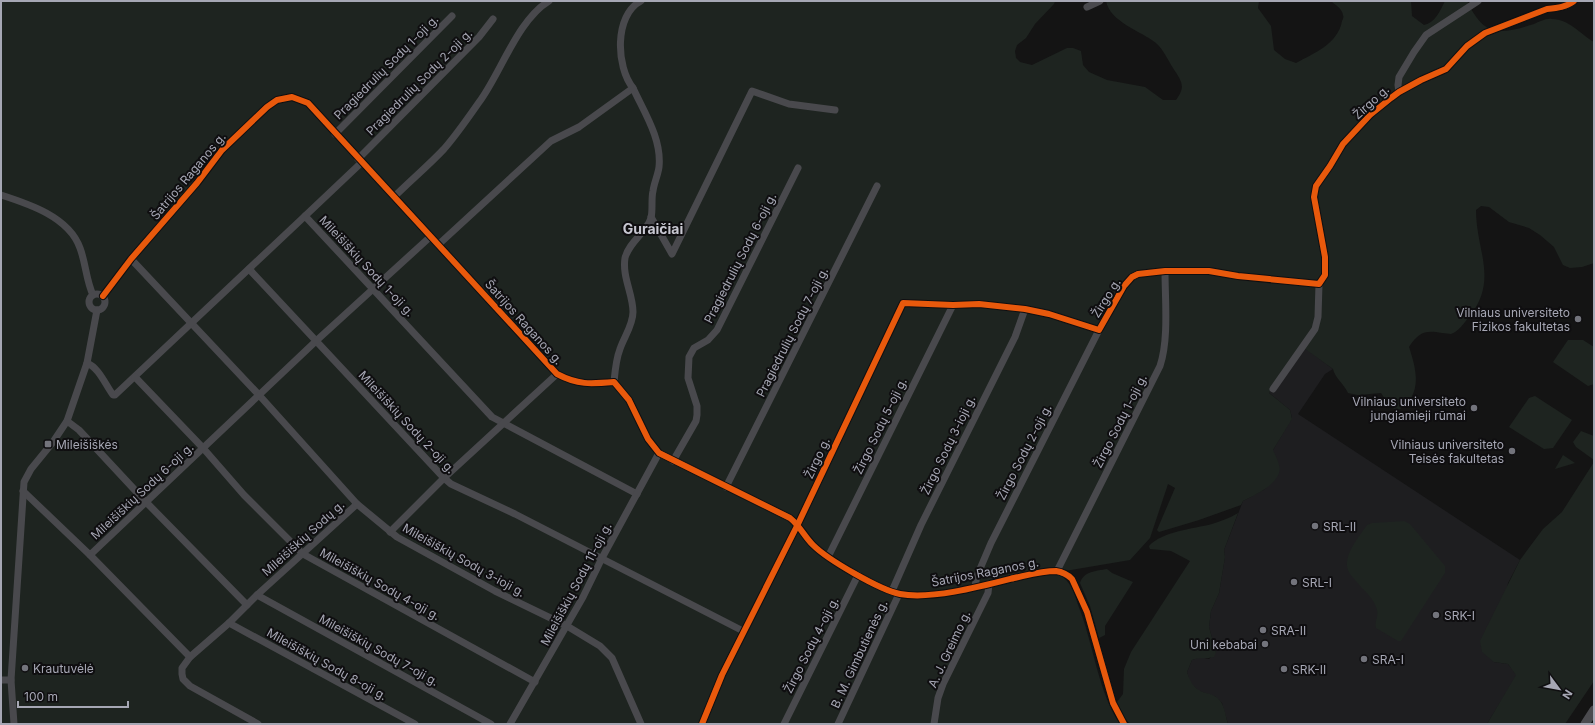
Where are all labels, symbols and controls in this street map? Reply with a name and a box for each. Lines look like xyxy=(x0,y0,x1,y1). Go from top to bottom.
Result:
street label: Pragiedrulių Sodų 1-oji g. xyxy=(331,12,441,122)
street label: Pragiedrulių Sodų 2-oji g. xyxy=(363,26,475,138)
street label: Žirgo g. xyxy=(1350,82,1392,122)
street label: Šatrijos Raganos g. xyxy=(147,129,229,223)
street label: Pragiedrulių Sodų 6-oji g. xyxy=(701,190,779,326)
street label: Mileišiškių Sodų 1-oji g. xyxy=(316,212,418,320)
district label: Guraičiai xyxy=(623,220,684,237)
street label: Pragiedrulių Sodų 7-oji g. xyxy=(753,265,831,399)
street label: Šatrijos Raganos g. xyxy=(482,276,566,368)
street label: Žirgo g. xyxy=(1088,276,1124,320)
place label: Vilniaus universiteto Fizikos fakultetas xyxy=(1456,305,1570,334)
marker: Vilniaus universiteto Fizikos fakultetas xyxy=(1573,314,1583,324)
street label: Mileišiškių Sodų 2-oji g. xyxy=(356,368,458,476)
street label: Žirgo Sodų 1-oji g. xyxy=(1090,372,1150,470)
street label: Žirgo Sodų 5-oji g. xyxy=(850,375,910,477)
street label: Žirgo Sodų 3-ioji g. xyxy=(917,393,979,497)
place label: Vilniaus universiteto jungiamieji rūmai xyxy=(1352,394,1466,423)
street label: Žirgo Sodų 2-oji g. xyxy=(993,402,1055,502)
marker: Vilniaus universiteto jungiamieji rūmai xyxy=(1469,403,1479,413)
street label: Žirgo g. xyxy=(801,435,833,481)
place label: Mileišiškės xyxy=(56,437,118,452)
place label: Vilniaus universiteto Teisės fakultetas xyxy=(1390,437,1504,466)
marker: Mileišiškės xyxy=(43,439,53,449)
street label: Mileišiškių Sodų 6-oji g. xyxy=(88,439,196,543)
marker: Vilniaus universiteto Teisės fakultetas xyxy=(1507,446,1517,456)
street label: Mileišiškių Sodų g. xyxy=(259,497,347,579)
place label: SRL-II xyxy=(1323,519,1356,534)
street label: Mileišiškių Sodų 3-ioji g. xyxy=(400,520,528,600)
street label: Mileišiškių Sodų 11-oji g. xyxy=(537,520,615,648)
marker: SRL-II xyxy=(1310,521,1320,531)
street label: Mileišiškių Sodų 4-oji g. xyxy=(317,545,443,623)
street label: Šatrijos Raganos g. xyxy=(930,554,1040,590)
place label: SRL-I xyxy=(1302,575,1332,590)
marker: SRL-I xyxy=(1289,577,1299,587)
street label: Žirgo Sodų 4-oji g. xyxy=(780,594,842,696)
street label: B. M. Gimbutienės g. xyxy=(827,598,891,710)
street label: A. J. Greimo g. xyxy=(925,608,973,690)
place label: SRK-I xyxy=(1444,608,1475,623)
marker: SRK-I xyxy=(1431,610,1441,620)
street label: Mileišiškių Sodų 7-oji g. xyxy=(317,611,441,689)
place label: SRA-II xyxy=(1271,623,1306,638)
street label: Mileišiškių Sodų 8-oji g. xyxy=(264,625,390,703)
marker: SRA-II xyxy=(1258,625,1268,635)
place label: Uni kebabai xyxy=(1190,637,1257,652)
marker: Uni kebabai xyxy=(1260,639,1270,649)
place label: SRA-I xyxy=(1372,652,1404,667)
marker: SRA-I xyxy=(1359,654,1369,664)
place label: Krautuvėlė xyxy=(33,661,94,676)
place label: SRK-II xyxy=(1292,662,1326,677)
marker: Krautuvėlė xyxy=(20,663,30,673)
marker: SRK-II xyxy=(1279,664,1289,674)
north arrow xyxy=(1539,669,1579,709)
scale bar xyxy=(18,683,128,709)
text: N xyxy=(1559,687,1576,702)
text: 100 m xyxy=(24,689,58,704)

